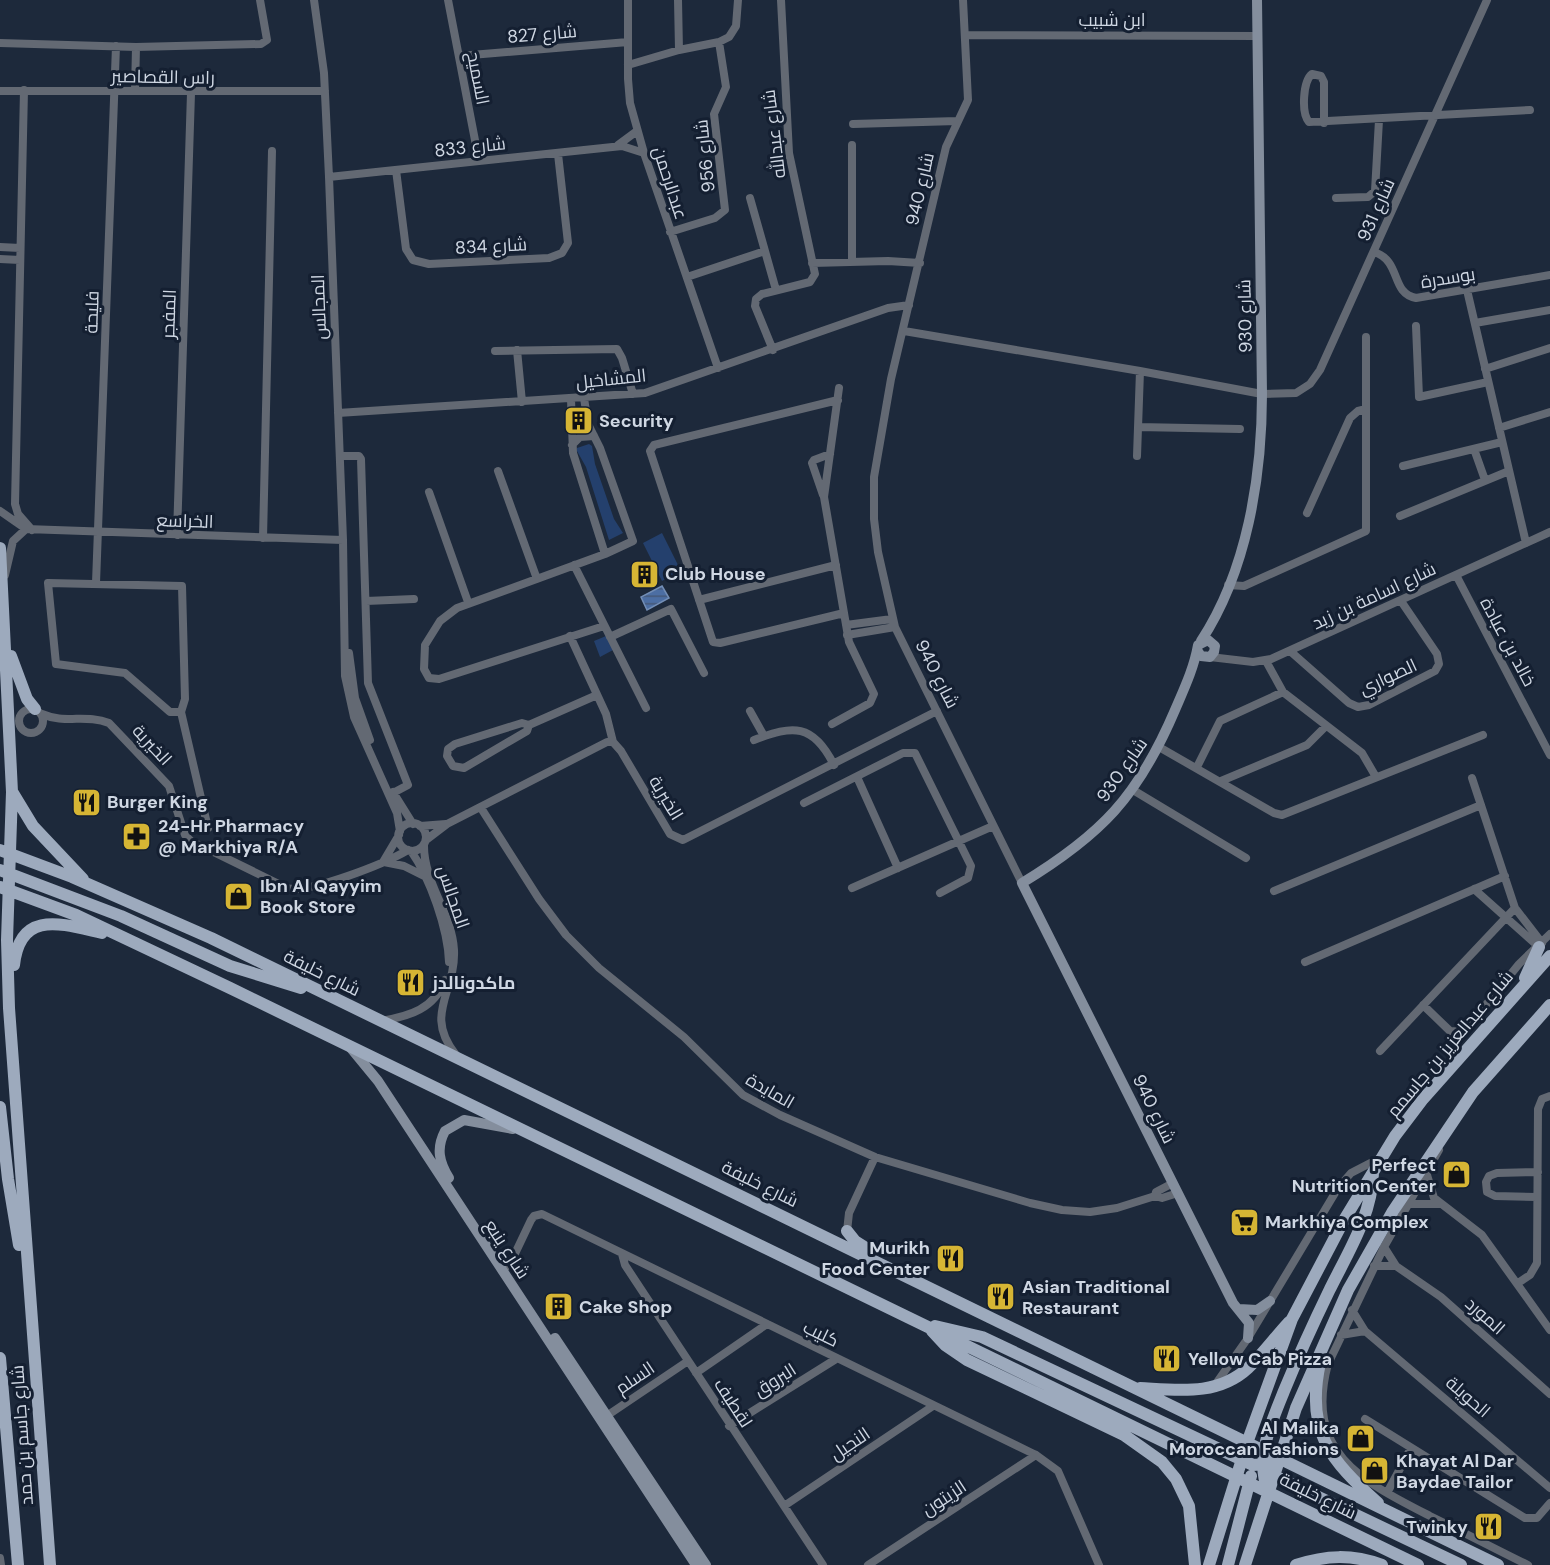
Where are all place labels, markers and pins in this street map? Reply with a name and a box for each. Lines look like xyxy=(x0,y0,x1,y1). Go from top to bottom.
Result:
building icon: Security xyxy=(562,405,594,437)
place label: Security xyxy=(599,409,674,433)
building icon: Club House xyxy=(628,558,660,590)
place label: Club House xyxy=(665,562,766,586)
restaurant icon: Burger King xyxy=(70,786,102,818)
place label: Burger King xyxy=(107,790,208,814)
place label: 24-Hr Pharmacy @ Markhiya R/A xyxy=(158,814,304,859)
pharmacy icon: 24-Hr Pharmacy @ Markhiya R/A xyxy=(121,820,153,852)
place label: Ibn Al Qayyim Book Store xyxy=(260,874,382,919)
shop icon: Ibn Al Qayyim Book Store xyxy=(223,880,255,912)
restaurant icon: ماكدونالدز xyxy=(395,967,427,999)
place label: ماكدونالدز xyxy=(431,971,515,995)
place label: Perfect Nutrition Center xyxy=(1292,1153,1436,1198)
shop icon: Perfect Nutrition Center xyxy=(1441,1159,1473,1191)
supermarket icon: Markhiya Complex xyxy=(1228,1206,1260,1238)
place label: Markhiya Complex xyxy=(1265,1210,1429,1234)
place label: Murikh Food Center xyxy=(821,1236,930,1281)
restaurant icon: Murikh Food Center xyxy=(935,1242,967,1274)
place label: Asian Traditional Restaurant xyxy=(1022,1275,1170,1320)
restaurant icon: Asian Traditional Restaurant xyxy=(985,1281,1017,1313)
building icon: Cake Shop xyxy=(542,1291,574,1323)
place label: Cake Shop xyxy=(579,1295,672,1319)
restaurant icon: Yellow Cab Pizza xyxy=(1151,1343,1183,1375)
place label: Yellow Cab Pizza xyxy=(1188,1347,1332,1371)
place label: Al Malika Moroccan Fashions xyxy=(1169,1416,1339,1461)
shop icon: Al Malika Moroccan Fashions xyxy=(1344,1422,1376,1454)
place label: Khayat Al Dar Baydae Tailor xyxy=(1396,1449,1514,1494)
shop icon: Khayat Al Dar Baydae Tailor xyxy=(1359,1455,1391,1487)
restaurant icon: Twinky xyxy=(1473,1511,1505,1543)
place label: Twinky xyxy=(1406,1515,1468,1539)

